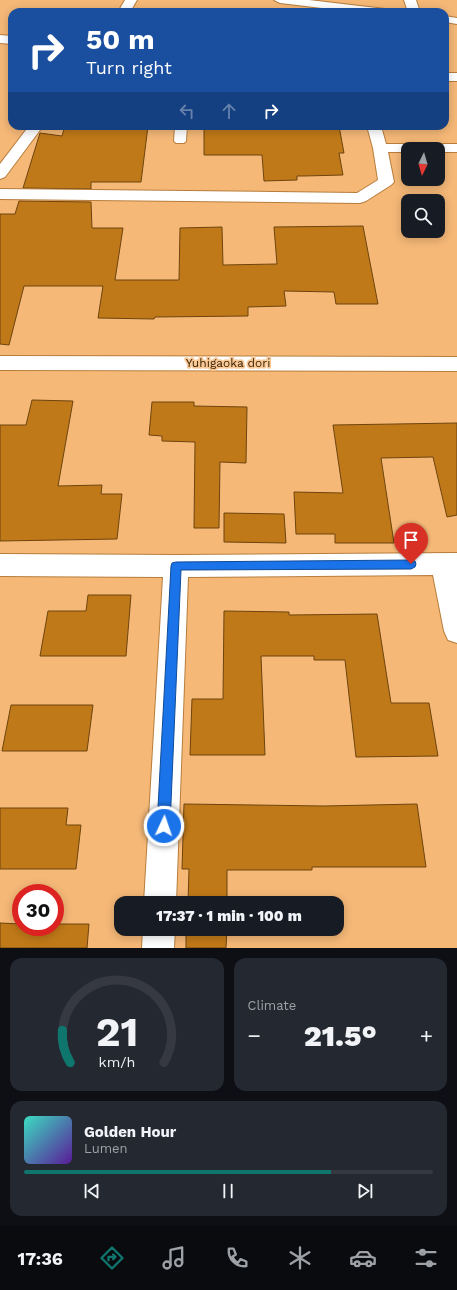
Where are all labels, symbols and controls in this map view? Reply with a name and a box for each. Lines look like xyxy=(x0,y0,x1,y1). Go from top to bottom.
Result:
text: 50 m xyxy=(86,23,155,56)
icon: right xyxy=(20,24,72,76)
text: Turn right xyxy=(86,57,172,78)
icon: left xyxy=(176,100,198,122)
icon: ahead xyxy=(218,100,240,122)
icon: right xyxy=(260,100,282,122)
north arrow xyxy=(401,142,445,186)
map controls xyxy=(401,142,445,238)
button: search xyxy=(401,194,445,238)
street label: Yuhigaoka dori xyxy=(186,356,270,370)
pin xyxy=(394,523,428,564)
icon: arrive xyxy=(400,529,422,551)
position arrow xyxy=(143,805,185,847)
speed limit sign: 30 xyxy=(12,884,64,936)
text: 17:37 · 1 min · 100 m xyxy=(156,907,302,925)
text: Climate xyxy=(248,998,296,1013)
text: 21 xyxy=(95,1006,138,1055)
text: 21.5° xyxy=(304,1018,377,1053)
text: − xyxy=(248,1023,261,1048)
text: + xyxy=(420,1023,433,1048)
text: km/h xyxy=(98,1053,135,1069)
text: Golden Hour xyxy=(84,1123,176,1141)
text: Lumen xyxy=(84,1141,128,1156)
icon: previous xyxy=(81,1180,103,1202)
icon: pause xyxy=(217,1180,239,1202)
icon: next xyxy=(354,1180,376,1202)
icon: directions xyxy=(98,1244,126,1272)
icon: music xyxy=(160,1244,188,1272)
icon: phone xyxy=(223,1244,251,1272)
icon: climate xyxy=(286,1244,314,1272)
icon: car xyxy=(349,1244,377,1272)
icon: filters xyxy=(412,1244,440,1272)
text: 17:36 xyxy=(17,1248,63,1269)

